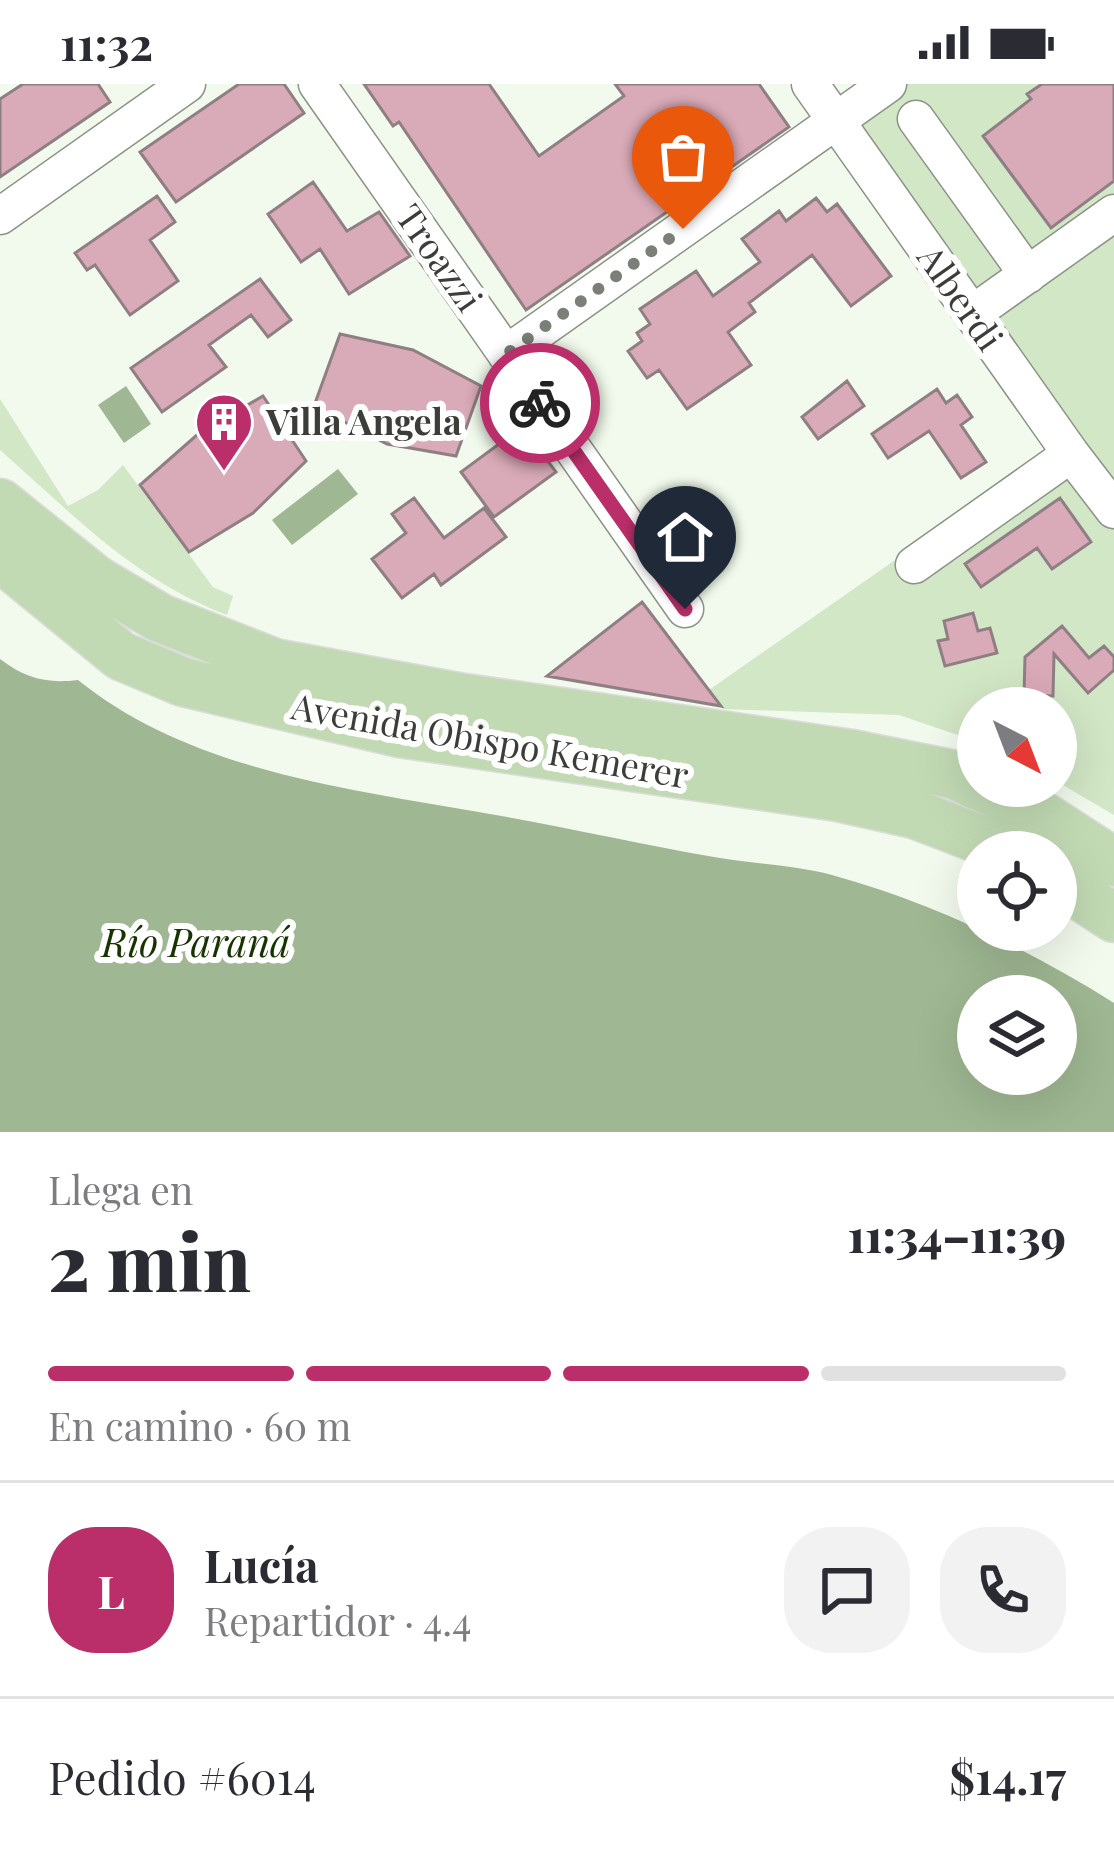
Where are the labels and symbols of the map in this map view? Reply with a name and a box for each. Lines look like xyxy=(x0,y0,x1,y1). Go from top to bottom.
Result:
pin xyxy=(632,106,734,229)
street label: Troazzi xyxy=(387,194,495,320)
street label: Alberdi xyxy=(907,234,1015,359)
courier xyxy=(480,343,600,463)
building icon: Villa Angela xyxy=(193,391,255,473)
place label: Villa Angela xyxy=(265,396,462,444)
pin xyxy=(634,486,736,609)
street label: Avenida Obispo Kemerer xyxy=(287,680,693,798)
north arrow xyxy=(957,687,1077,807)
water label: Río Paraná xyxy=(100,915,291,967)

